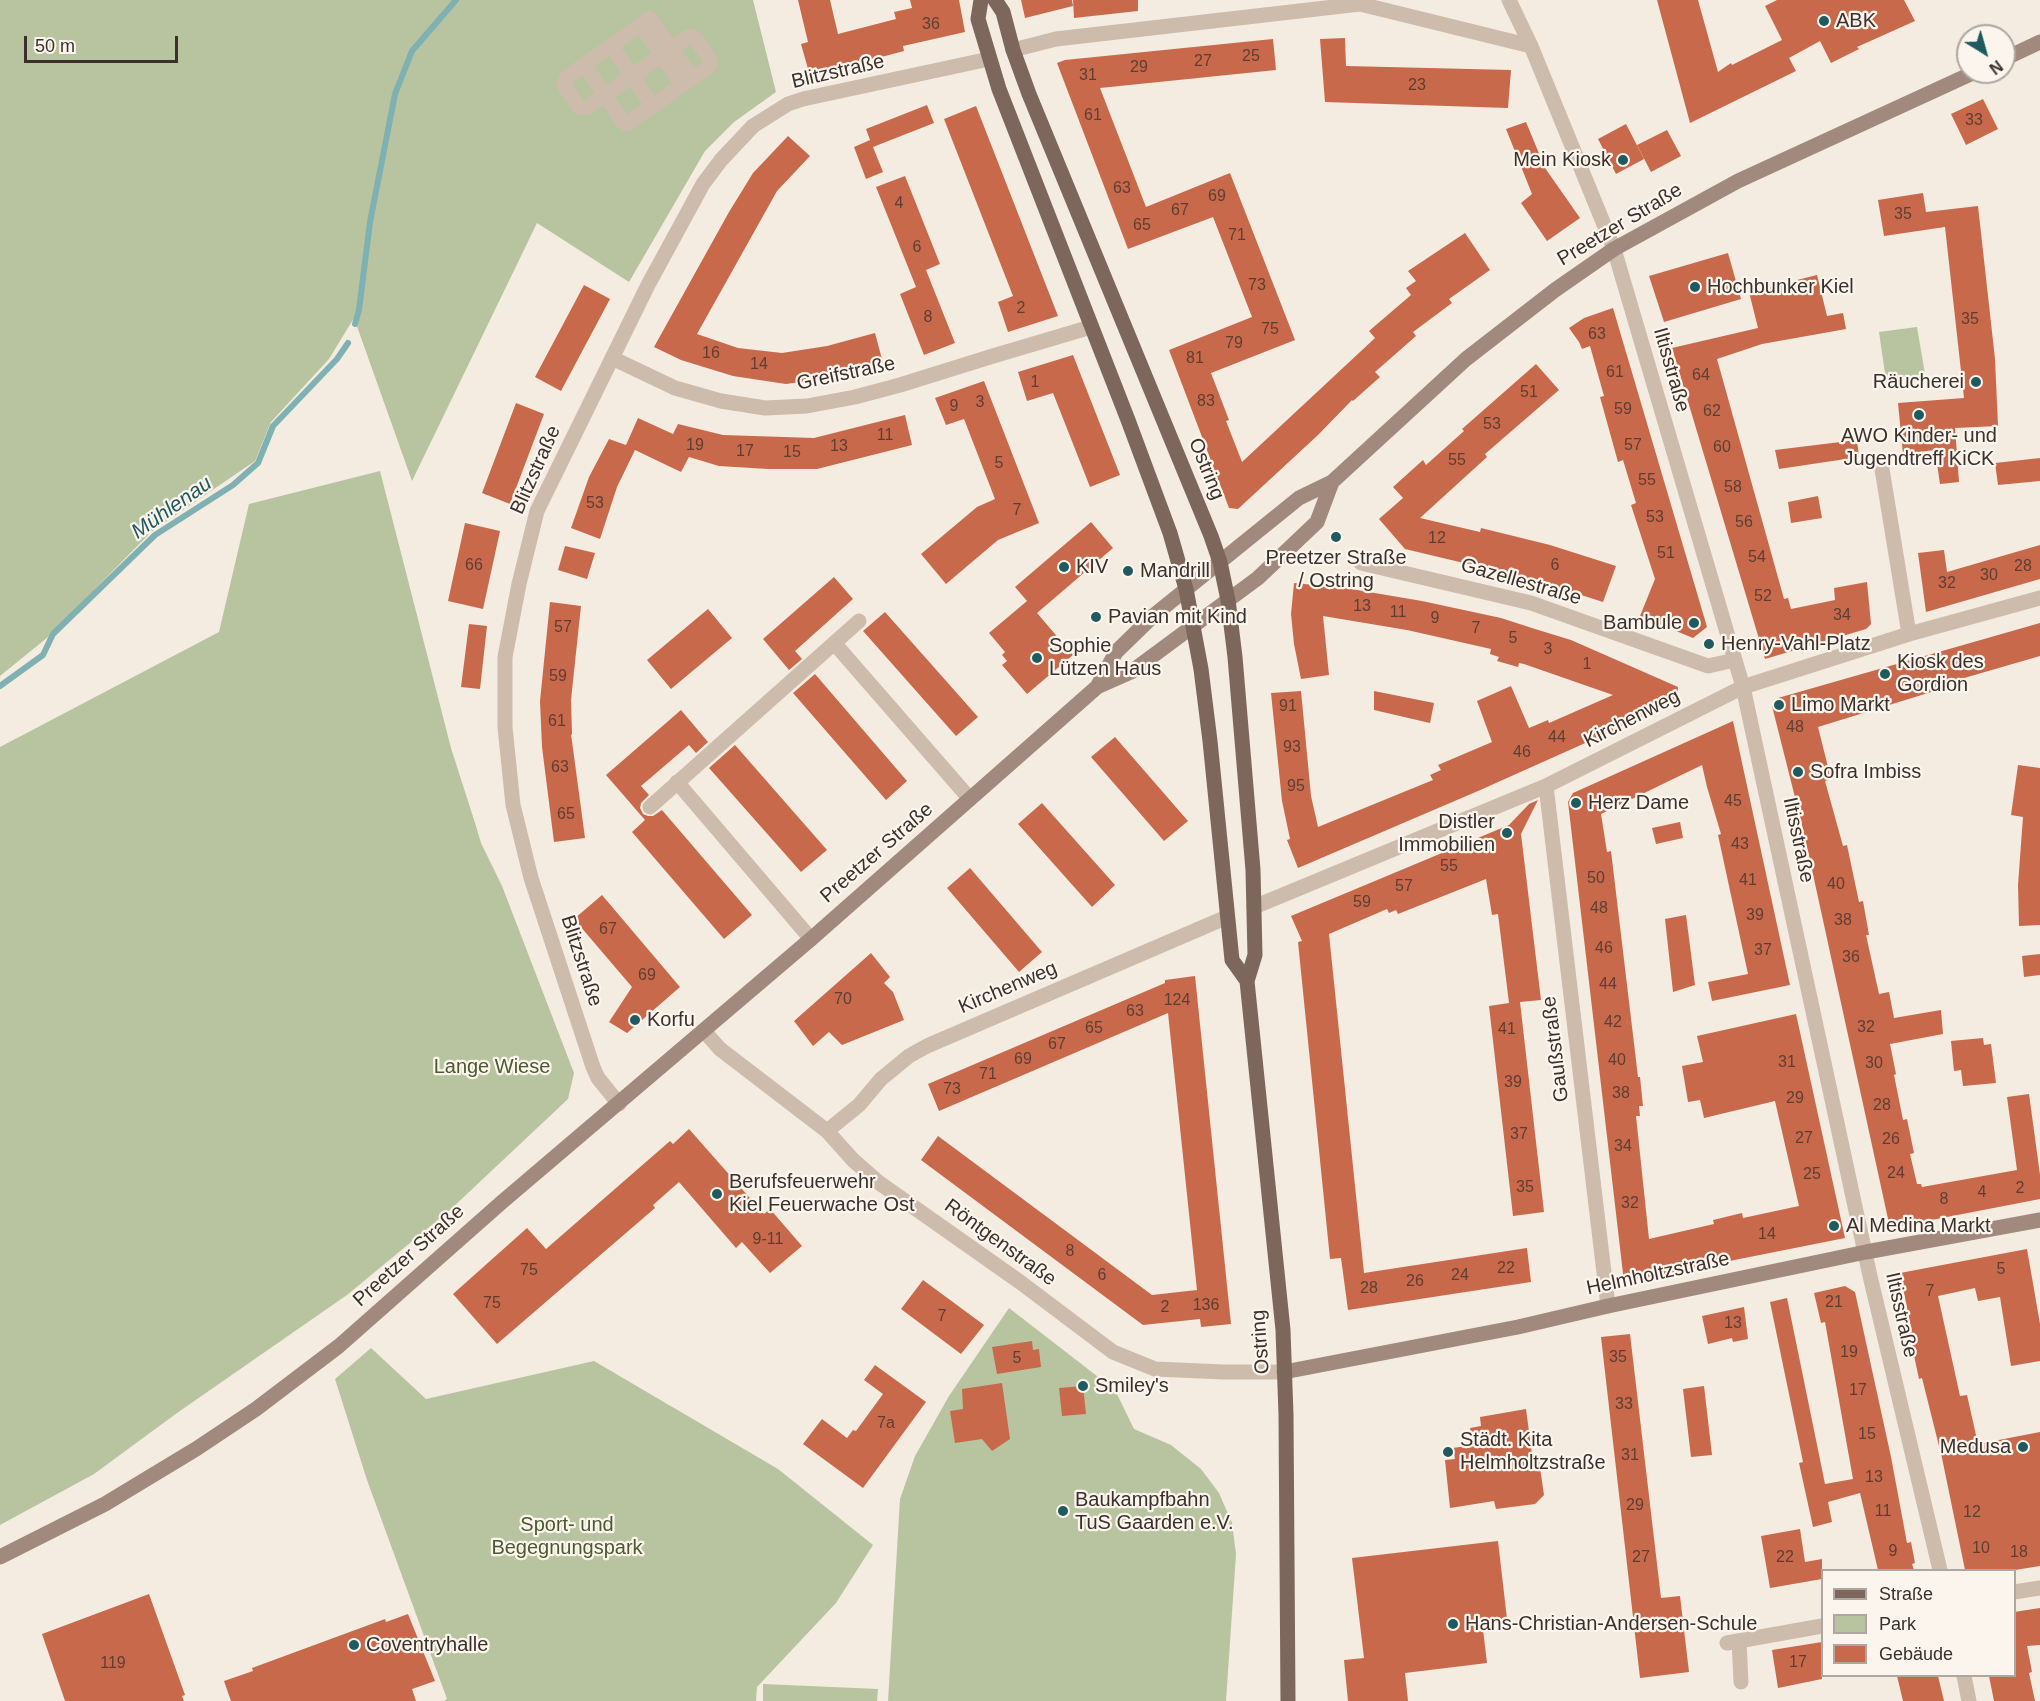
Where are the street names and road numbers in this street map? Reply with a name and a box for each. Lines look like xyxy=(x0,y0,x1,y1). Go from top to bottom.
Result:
street label: Blitzstraße xyxy=(789,50,887,94)
street label: Preetzer Straße xyxy=(1553,178,1687,272)
street label: Iltisstraße xyxy=(1648,325,1694,415)
street label: Greifstraße xyxy=(795,352,897,396)
street label: Blitzstraße xyxy=(506,422,566,518)
street label: Ostring xyxy=(1183,435,1229,503)
street label: Gazellestraße xyxy=(1458,553,1584,611)
street label: Kirchenweg xyxy=(1580,685,1684,753)
street label: Iltisstraße xyxy=(1777,795,1819,885)
street label: Preetzer Straße xyxy=(816,798,938,908)
street label: Blitzstraße xyxy=(555,912,607,1010)
street label: Kirchenweg xyxy=(955,957,1061,1019)
street label: Gaußstraße xyxy=(1538,995,1574,1103)
street label: Röntgenstraße xyxy=(939,1194,1061,1292)
street label: Preetzer Straße xyxy=(349,1200,469,1312)
street label: Helmholtzstraße xyxy=(1584,1247,1732,1301)
street label: Iltisstraße xyxy=(1880,1270,1922,1360)
street label: Ostring xyxy=(1247,1309,1275,1375)

